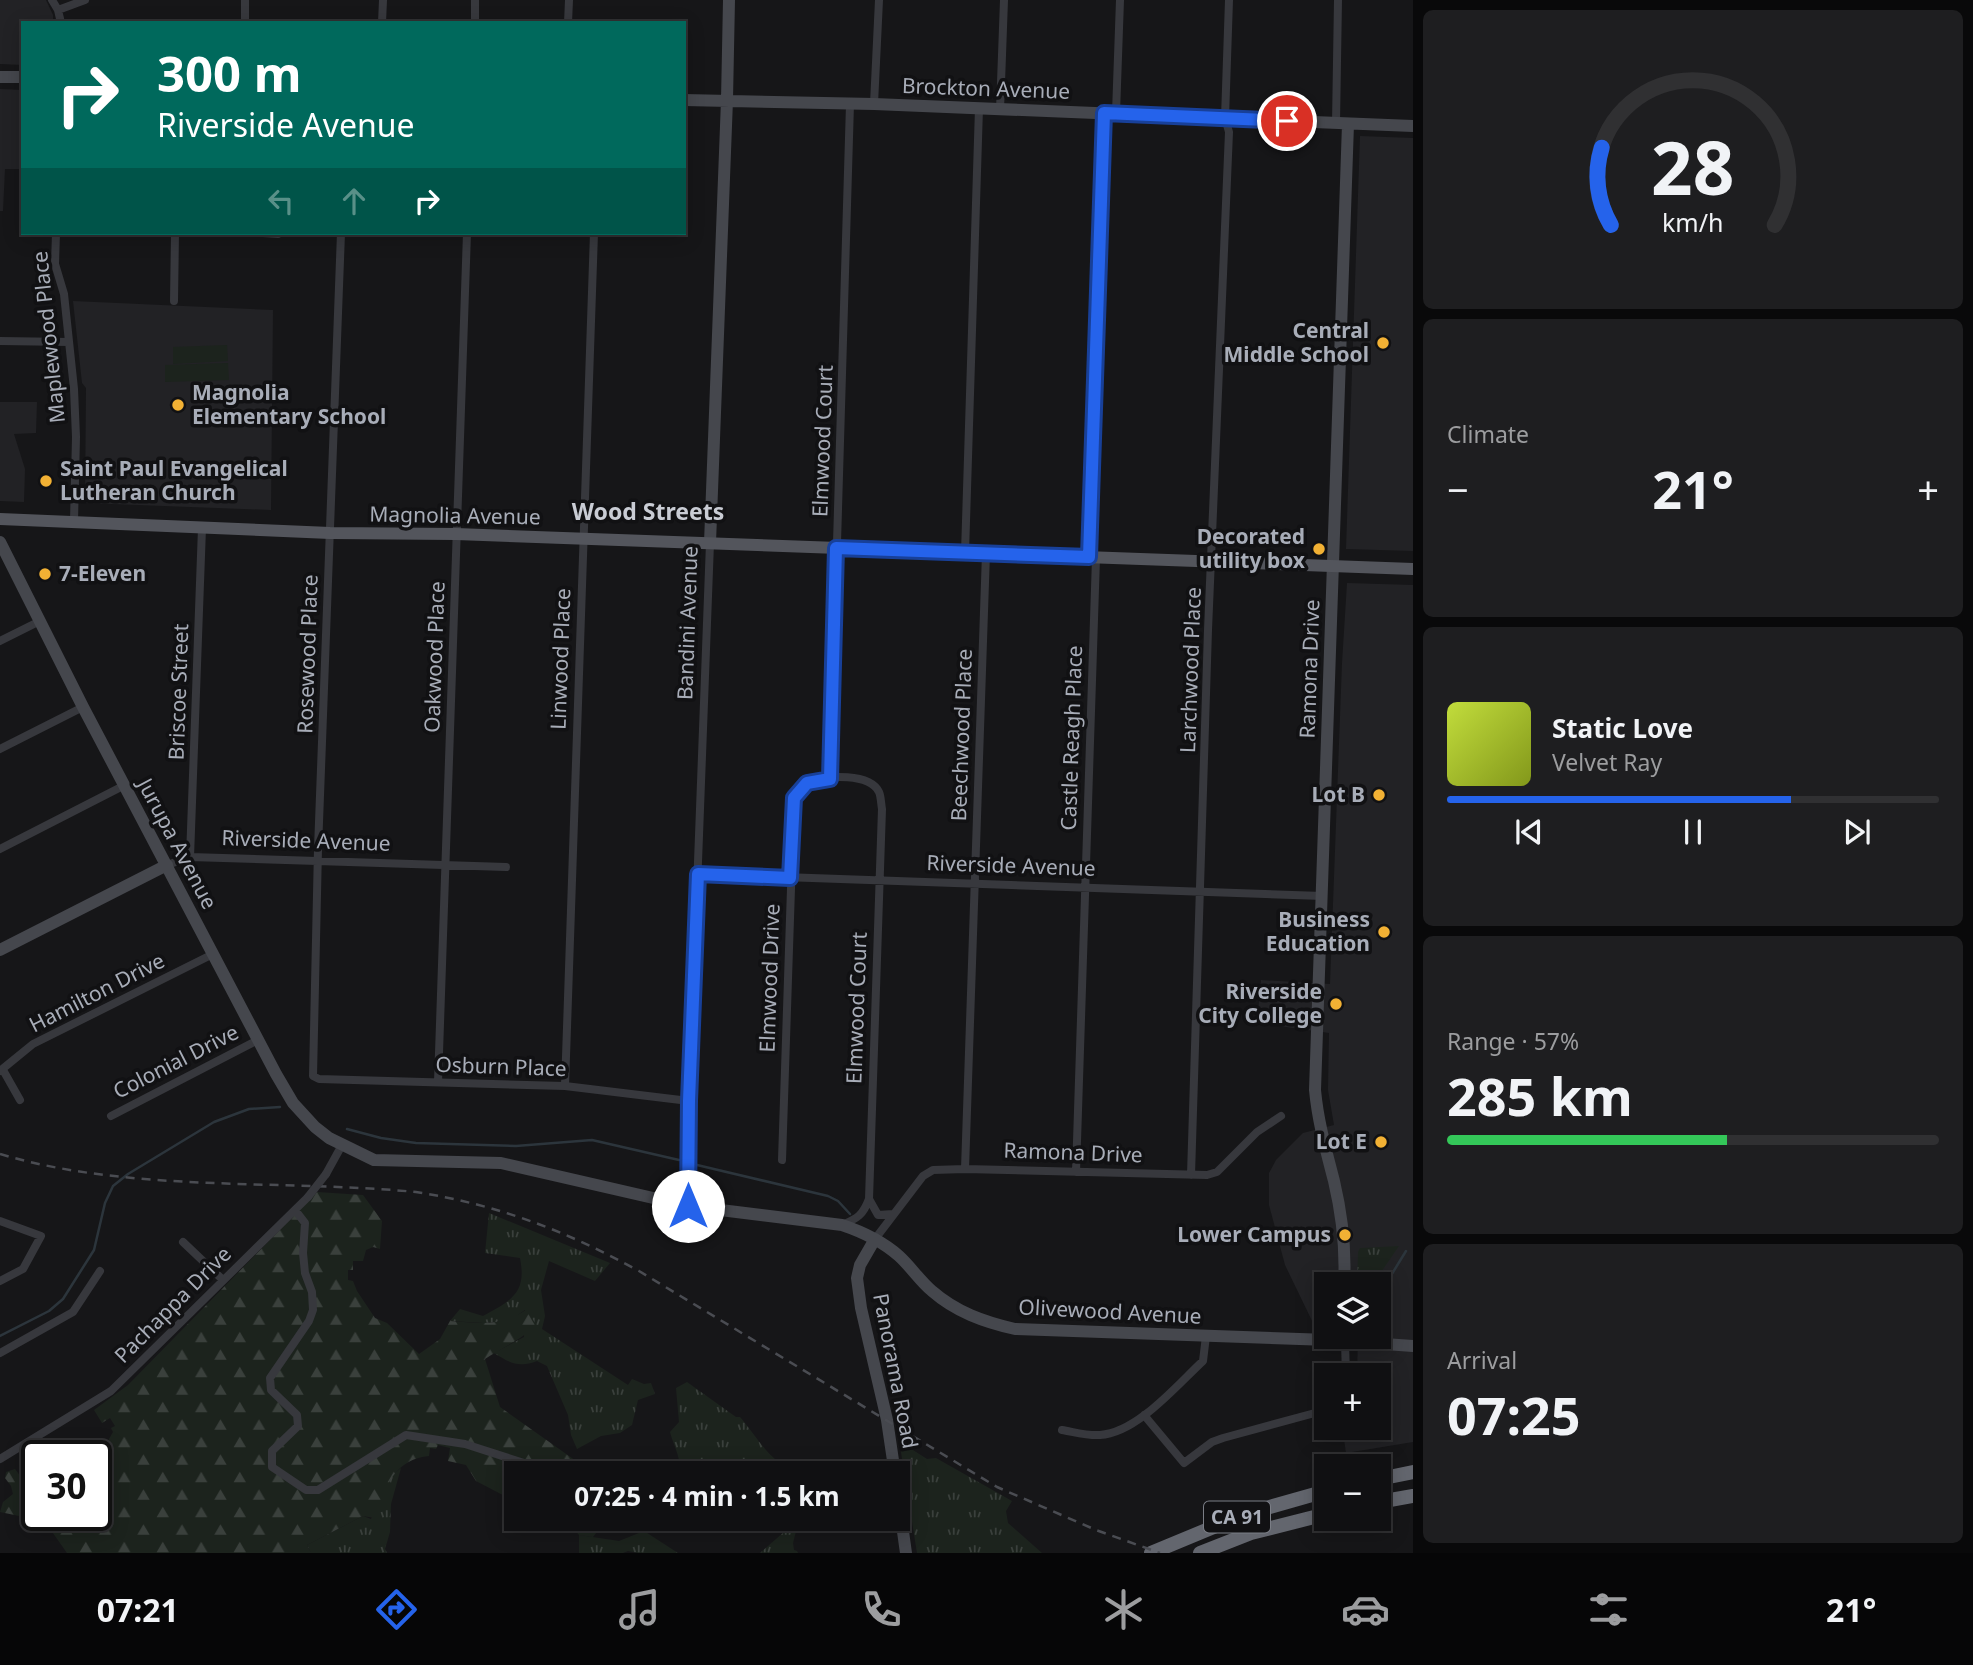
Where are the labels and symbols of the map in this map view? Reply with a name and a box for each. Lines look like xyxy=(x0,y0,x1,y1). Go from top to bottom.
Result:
street label: Brockton Avenue xyxy=(901,71,1071,105)
pin xyxy=(1257,91,1317,151)
street label: Maplewood Place xyxy=(25,250,71,424)
place label: Central Middle School xyxy=(1224,316,1369,368)
marker: Central Middle School xyxy=(1375,335,1391,351)
street label: Elmwood Court xyxy=(805,364,839,518)
place label: Magnolia Elementary School xyxy=(192,378,386,430)
marker: Magnolia Elementary School xyxy=(170,397,186,413)
place label: Saint Paul Evangelical Lutheran Church xyxy=(60,454,288,506)
marker: Saint Paul Evangelical Lutheran Church xyxy=(38,473,54,489)
district label: Wood Streets xyxy=(572,495,724,527)
street label: Magnolia Avenue xyxy=(369,500,541,530)
place label: Decorated utility box xyxy=(1197,522,1306,574)
marker: Decorated utility box xyxy=(1311,541,1327,557)
street label: Bandini Avenue xyxy=(670,545,704,701)
place label: 7-Eleven xyxy=(59,559,146,587)
marker: 7-Eleven xyxy=(37,566,53,582)
street label: Rosewood Place xyxy=(290,574,324,734)
street label: Oakwood Place xyxy=(417,581,451,733)
street label: Larchwood Place xyxy=(1173,586,1207,754)
street label: Linwood Place xyxy=(544,588,576,730)
street label: Ramona Drive xyxy=(1293,599,1325,739)
street label: Briscoe Street xyxy=(162,623,194,761)
street label: Castle Reagh Place xyxy=(1054,645,1088,831)
street label: Beechwood Place xyxy=(944,648,978,822)
street label: Jurupa Avenue xyxy=(131,772,224,914)
place label: Lot B xyxy=(1312,780,1365,808)
marker: Lot B xyxy=(1371,787,1387,803)
street label: Riverside Avenue xyxy=(221,823,391,857)
street label: Riverside Avenue xyxy=(926,848,1096,882)
street label: Elmwood Drive xyxy=(752,903,786,1053)
place label: Business Education xyxy=(1266,905,1370,957)
marker: Business Education xyxy=(1376,924,1392,940)
street label: Elmwood Court xyxy=(839,931,873,1085)
street label: Hamilton Drive xyxy=(24,946,169,1038)
place label: Riverside City College xyxy=(1198,977,1322,1029)
marker: Riverside City College xyxy=(1328,996,1344,1012)
street label: Colonial Drive xyxy=(108,1018,243,1105)
street label: Osburn Place xyxy=(435,1050,567,1082)
place label: Lot E xyxy=(1316,1127,1367,1155)
marker: Lot E xyxy=(1373,1134,1389,1150)
street label: Ramona Drive xyxy=(1003,1136,1143,1168)
position arrow xyxy=(651,1169,725,1243)
place label: Lower Campus xyxy=(1177,1220,1331,1248)
marker: Lower Campus xyxy=(1337,1227,1353,1243)
street label: Pachappa Drive xyxy=(108,1240,237,1369)
street label: Panorama Road xyxy=(867,1291,925,1451)
street label: Olivewood Avenue xyxy=(1018,1292,1202,1330)
speed limit sign: 30 xyxy=(21,1440,112,1531)
road number: CA 91 xyxy=(1204,1502,1270,1532)

